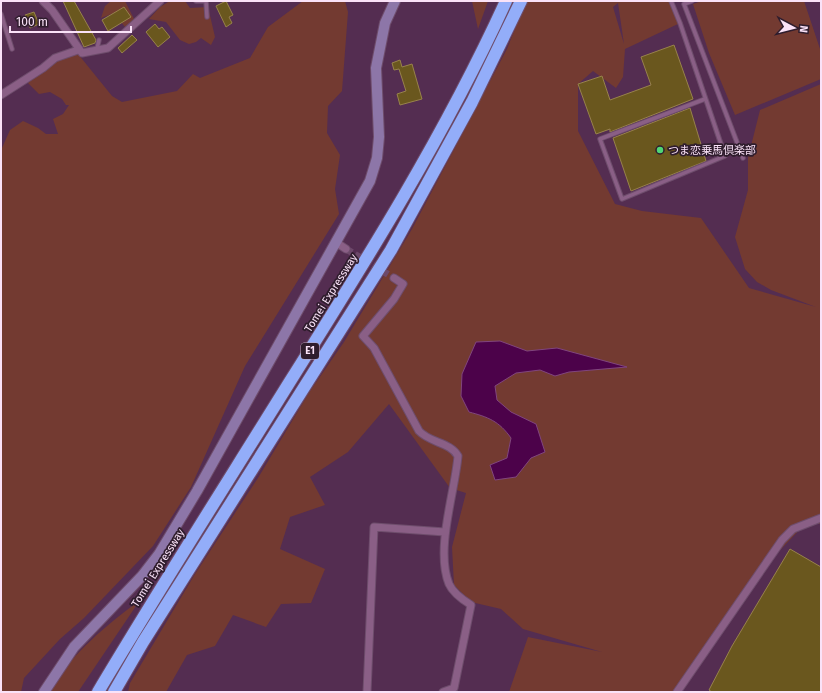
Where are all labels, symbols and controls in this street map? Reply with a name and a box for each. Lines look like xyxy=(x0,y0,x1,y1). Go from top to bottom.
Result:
scale bar xyxy=(10,8,131,34)
north arrow xyxy=(774,8,814,48)
text: 100 m xyxy=(16,15,48,29)
text: N xyxy=(797,25,810,34)
place label: つま恋乗馬倶楽部 xyxy=(668,144,756,157)
marker: つま恋乗馬倶楽部 xyxy=(655,145,665,155)
street label: Tomei Expressway xyxy=(302,251,361,334)
road number: E1 xyxy=(301,343,319,359)
street label: Tomei Expressway xyxy=(129,526,188,609)

